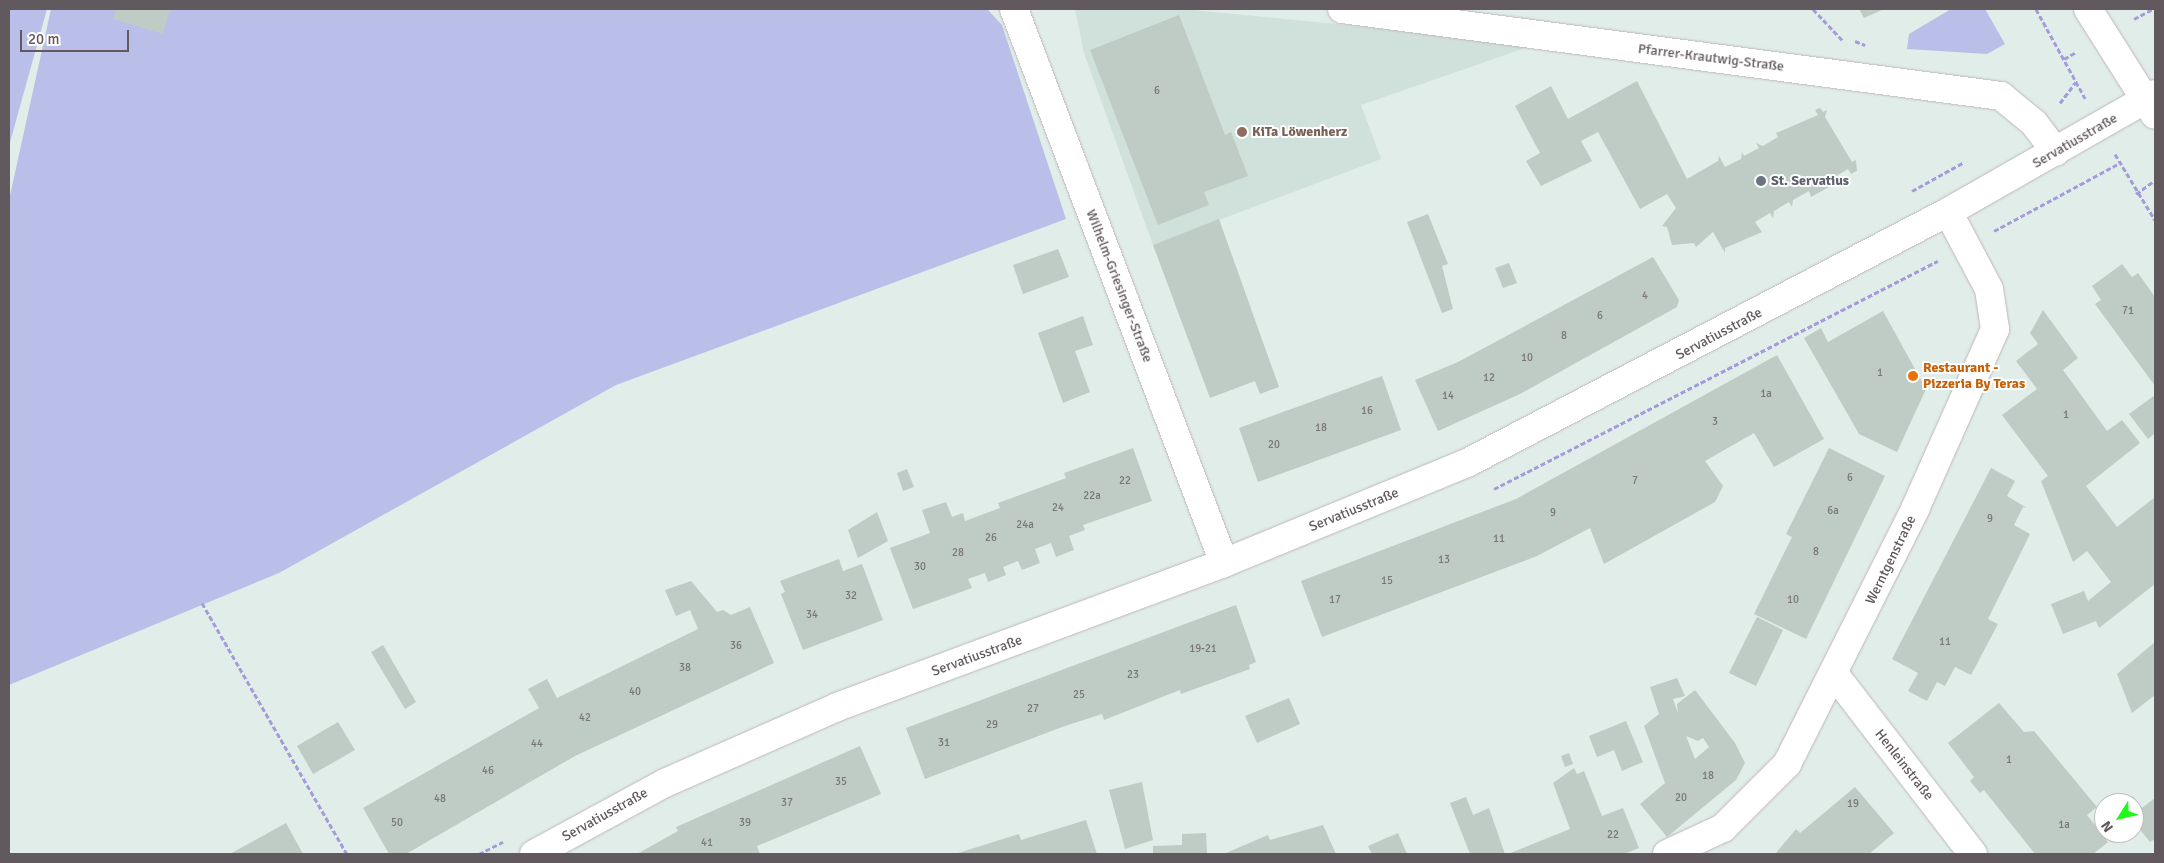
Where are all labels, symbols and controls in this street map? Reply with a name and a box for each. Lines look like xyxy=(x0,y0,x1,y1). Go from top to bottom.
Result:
scale bar xyxy=(22,20,131,52)
text: 20 m xyxy=(28,30,59,48)
street label: Pfarrer-Krautwig-Straße xyxy=(1637,41,1785,75)
house number: 6 xyxy=(1154,84,1160,98)
street label: Servatiusstraße xyxy=(2030,110,2120,172)
place label: KiTa Löwenherz xyxy=(1252,124,1347,140)
marker: KiTa Löwenherz xyxy=(1236,126,1248,138)
place label: St. Servatius xyxy=(1771,173,1849,189)
marker: St. Servatius xyxy=(1755,175,1767,187)
street label: Wilhelm-Griesinger-Straße xyxy=(1082,207,1156,365)
house number: 4 xyxy=(1642,289,1648,303)
street label: Servatiusstraße xyxy=(1673,304,1765,364)
house number: 71 xyxy=(2122,304,2134,318)
house number: 6 xyxy=(1597,309,1603,323)
house number: 8 xyxy=(1561,329,1567,343)
house number: 10 xyxy=(1521,351,1533,365)
place label: Restaurant - Pizzeria By Teras xyxy=(1923,360,2025,392)
house number: 1 xyxy=(1877,366,1883,380)
marker: Restaurant - Pizzeria By Teras xyxy=(1907,370,1919,382)
house number: 12 xyxy=(1483,371,1495,385)
house number: 1a xyxy=(1760,387,1772,401)
house number: 14 xyxy=(1442,389,1454,403)
house number: 16 xyxy=(1361,404,1373,418)
house number: 1 xyxy=(2063,408,2069,422)
house number: 3 xyxy=(1712,415,1718,429)
house number: 18 xyxy=(1315,421,1327,435)
house number: 20 xyxy=(1268,438,1280,452)
house number: 6 xyxy=(1847,471,1853,485)
house number: 22 xyxy=(1119,474,1131,488)
house number: 7 xyxy=(1632,474,1638,488)
street label: Servatiusstraße xyxy=(1307,484,1401,536)
house number: 22a xyxy=(1083,489,1101,503)
house number: 24 xyxy=(1052,501,1064,515)
house number: 6a xyxy=(1827,504,1839,518)
house number: 9 xyxy=(1550,506,1556,520)
house number: 9 xyxy=(1987,512,1993,526)
street label: Werntgenstraße xyxy=(1862,513,1920,607)
house number: 24a xyxy=(1016,518,1034,532)
house number: 26 xyxy=(985,531,997,545)
house number: 11 xyxy=(1493,532,1505,546)
house number: 8 xyxy=(1813,545,1819,559)
house number: 28 xyxy=(952,546,964,560)
house number: 13 xyxy=(1438,553,1450,567)
house number: 30 xyxy=(914,560,926,574)
house number: 15 xyxy=(1381,574,1393,588)
house number: 32 xyxy=(845,589,857,603)
house number: 17 xyxy=(1329,593,1341,607)
house number: 10 xyxy=(1787,593,1799,607)
house number: 34 xyxy=(806,608,818,622)
street label: Servatiusstraße xyxy=(929,632,1025,680)
house number: 11 xyxy=(1939,635,1951,649)
house number: 36 xyxy=(730,639,742,653)
house number: 19-21 xyxy=(1189,642,1217,656)
house number: 38 xyxy=(679,661,691,675)
house number: 23 xyxy=(1127,668,1139,682)
house number: 40 xyxy=(629,685,641,699)
house number: 25 xyxy=(1073,688,1085,702)
house number: 27 xyxy=(1027,702,1039,716)
house number: 42 xyxy=(579,711,591,725)
house number: 29 xyxy=(986,718,998,732)
street label: Henleinstraße xyxy=(1871,726,1937,804)
house number: 31 xyxy=(938,736,950,750)
house number: 44 xyxy=(531,737,543,751)
house number: 1 xyxy=(2006,753,2012,767)
house number: 46 xyxy=(482,764,494,778)
house number: 18 xyxy=(1702,769,1714,783)
house number: 35 xyxy=(835,775,847,789)
street label: Servatiusstraße xyxy=(559,785,651,845)
house number: 20 xyxy=(1675,791,1687,805)
house number: 48 xyxy=(434,792,446,806)
north arrow xyxy=(2094,793,2144,843)
house number: 37 xyxy=(781,796,793,810)
house number: 19 xyxy=(1847,797,1859,811)
house number: 50 xyxy=(391,816,403,830)
house number: 39 xyxy=(739,816,751,830)
house number: 1a xyxy=(2058,818,2070,832)
text: N xyxy=(2098,818,2117,835)
house number: 22 xyxy=(1607,828,1619,842)
house number: 41 xyxy=(701,836,713,850)

